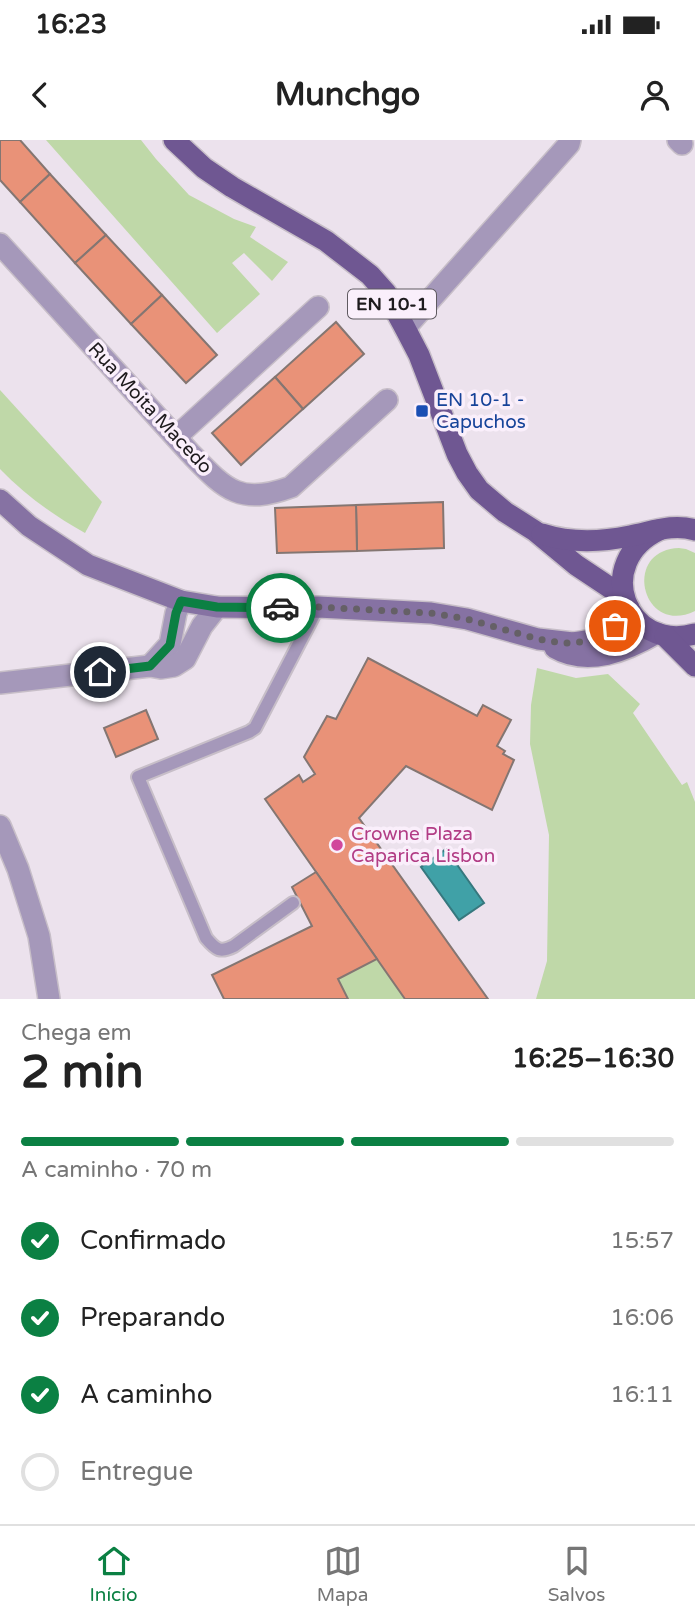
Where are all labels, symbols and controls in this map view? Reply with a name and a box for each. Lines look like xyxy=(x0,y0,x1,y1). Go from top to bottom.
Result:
text: 16:23 xyxy=(35,9,107,40)
icon: back xyxy=(21,76,59,114)
text: Munchgo xyxy=(275,76,420,114)
icon: person xyxy=(636,76,674,114)
road number: EN 10-1 xyxy=(348,289,436,318)
street label: Rua Moita Macedo xyxy=(84,338,216,478)
place label: EN 10-1 - Capuchos xyxy=(436,389,526,433)
marker: EN 10-1 - Capuchos xyxy=(414,403,430,419)
courier xyxy=(246,573,316,643)
icon: car xyxy=(262,589,300,627)
pin xyxy=(585,596,645,656)
icon: bag xyxy=(596,607,634,645)
pin xyxy=(70,642,130,702)
icon: home xyxy=(81,653,119,691)
place label: Crowne Plaza Caparica Lisbon xyxy=(351,823,495,867)
marker: Crowne Plaza Caparica Lisbon xyxy=(329,837,345,853)
text: Chega em xyxy=(21,1019,132,1047)
text: 16:25–16:30 xyxy=(512,1043,674,1074)
text: 2 min xyxy=(21,1045,144,1100)
text: A caminho · 70 m xyxy=(21,1156,212,1184)
icon: check xyxy=(21,1222,59,1260)
text: Confirmado xyxy=(80,1225,226,1256)
text: 15:57 xyxy=(610,1227,674,1255)
icon: check xyxy=(21,1299,59,1337)
text: Preparando xyxy=(80,1302,225,1333)
text: 16:06 xyxy=(610,1304,674,1332)
icon: check xyxy=(21,1376,59,1414)
text: A caminho xyxy=(80,1379,212,1410)
text: 16:11 xyxy=(610,1381,674,1409)
text: Entregue xyxy=(80,1456,193,1487)
tab: Início xyxy=(90,1542,138,1606)
tab: Mapa xyxy=(317,1542,368,1606)
tab: Salvos xyxy=(548,1542,605,1606)

